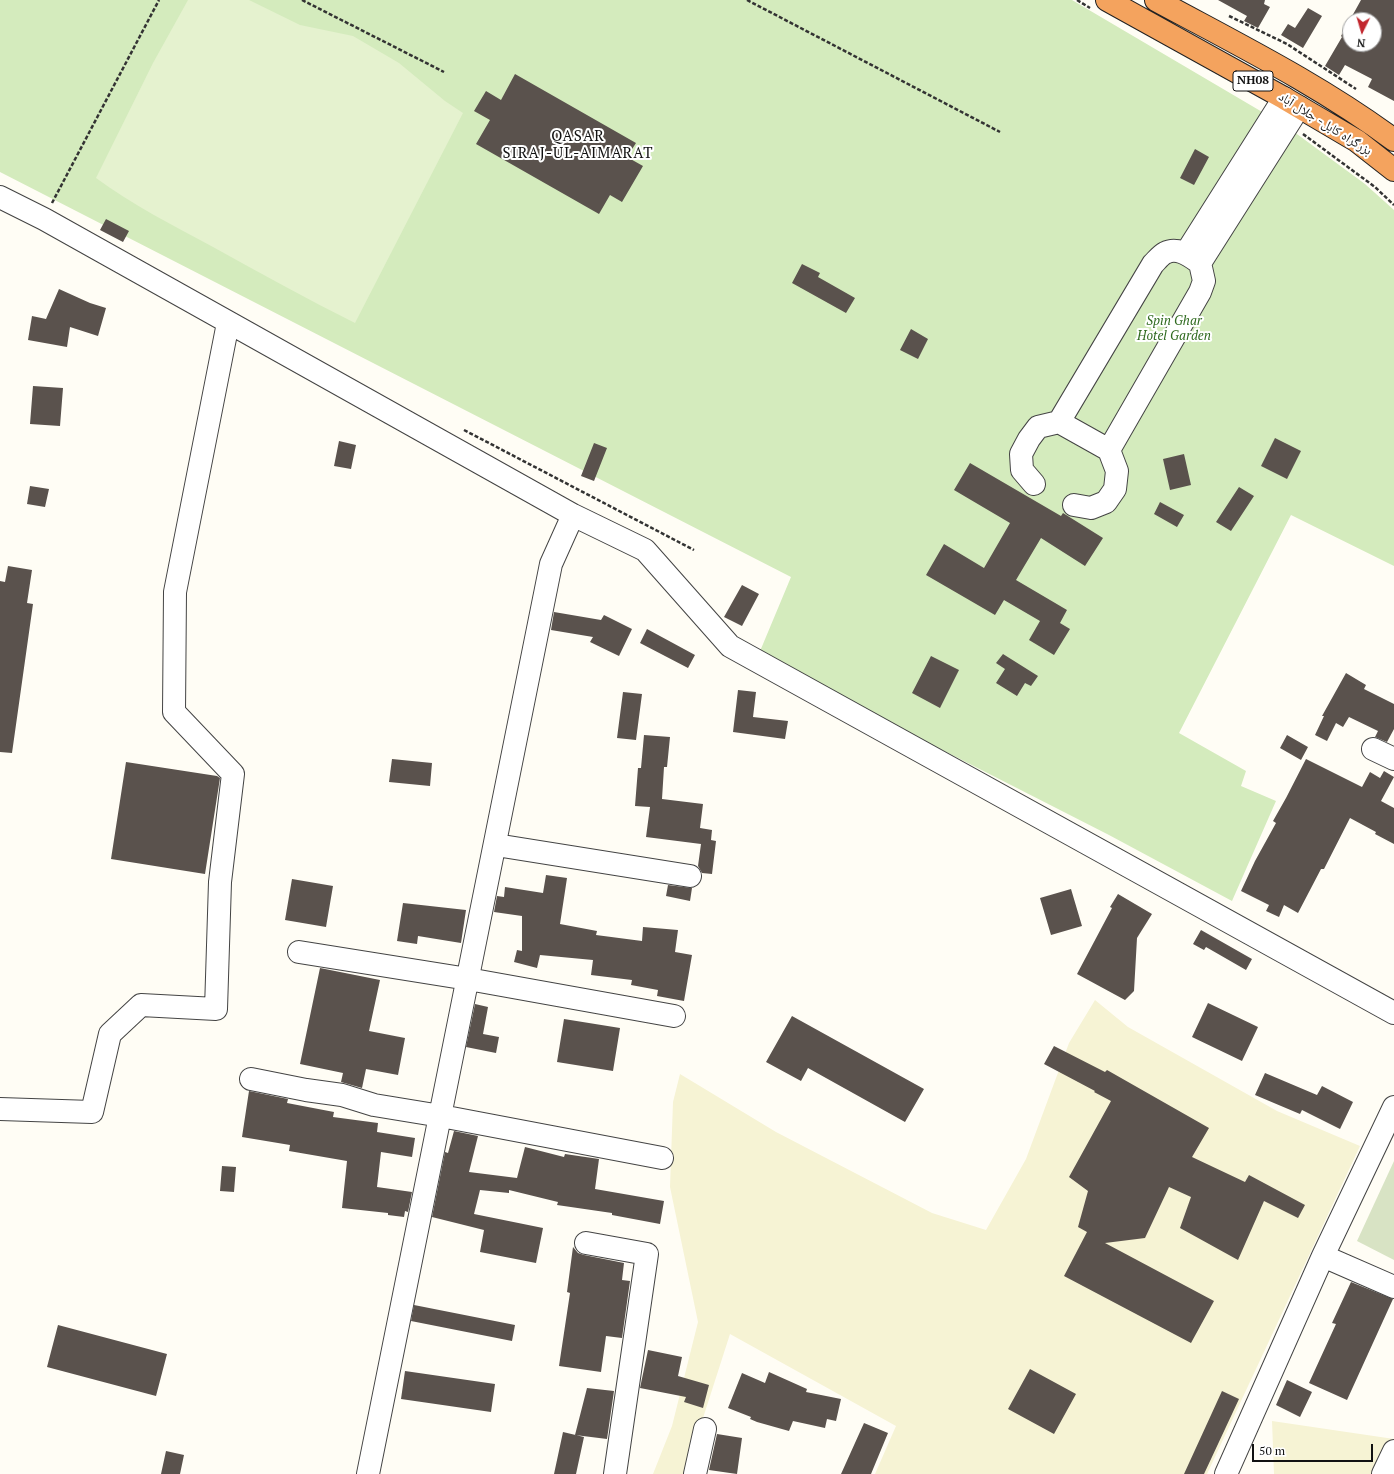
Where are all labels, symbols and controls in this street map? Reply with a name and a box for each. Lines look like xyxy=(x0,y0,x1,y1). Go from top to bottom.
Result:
north arrow xyxy=(1342,12,1382,52)
text: N xyxy=(1356,36,1366,50)
road number: NH08 xyxy=(1233,71,1273,91)
street label: بزرگراه کابل- جلال آباد xyxy=(1275,89,1375,159)
district label: QASAR SIRAJ-UL-AIMARAT xyxy=(503,128,653,163)
park label: Spin Ghar Hotel Garden xyxy=(1137,313,1211,344)
scale bar xyxy=(1254,1436,1375,1462)
text: 50 m xyxy=(1259,1443,1285,1458)

